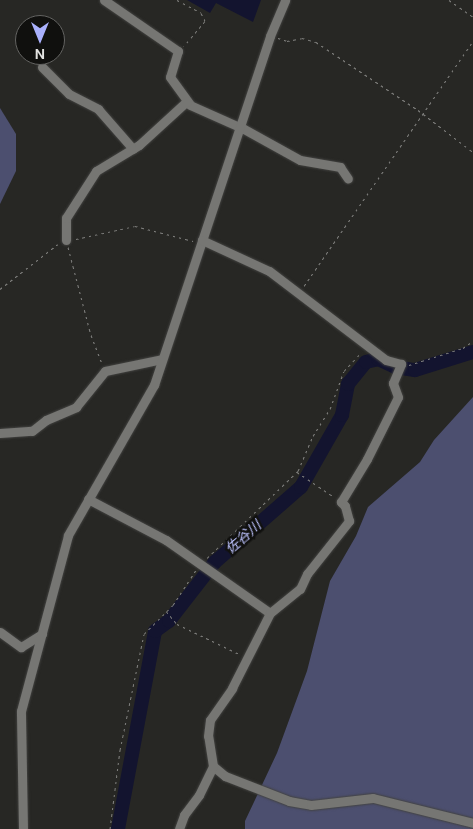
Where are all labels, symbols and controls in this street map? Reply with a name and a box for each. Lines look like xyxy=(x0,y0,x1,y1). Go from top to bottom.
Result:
north arrow xyxy=(15,15,65,65)
text: N xyxy=(35,45,45,63)
water label: 佐谷川 xyxy=(222,517,264,557)

